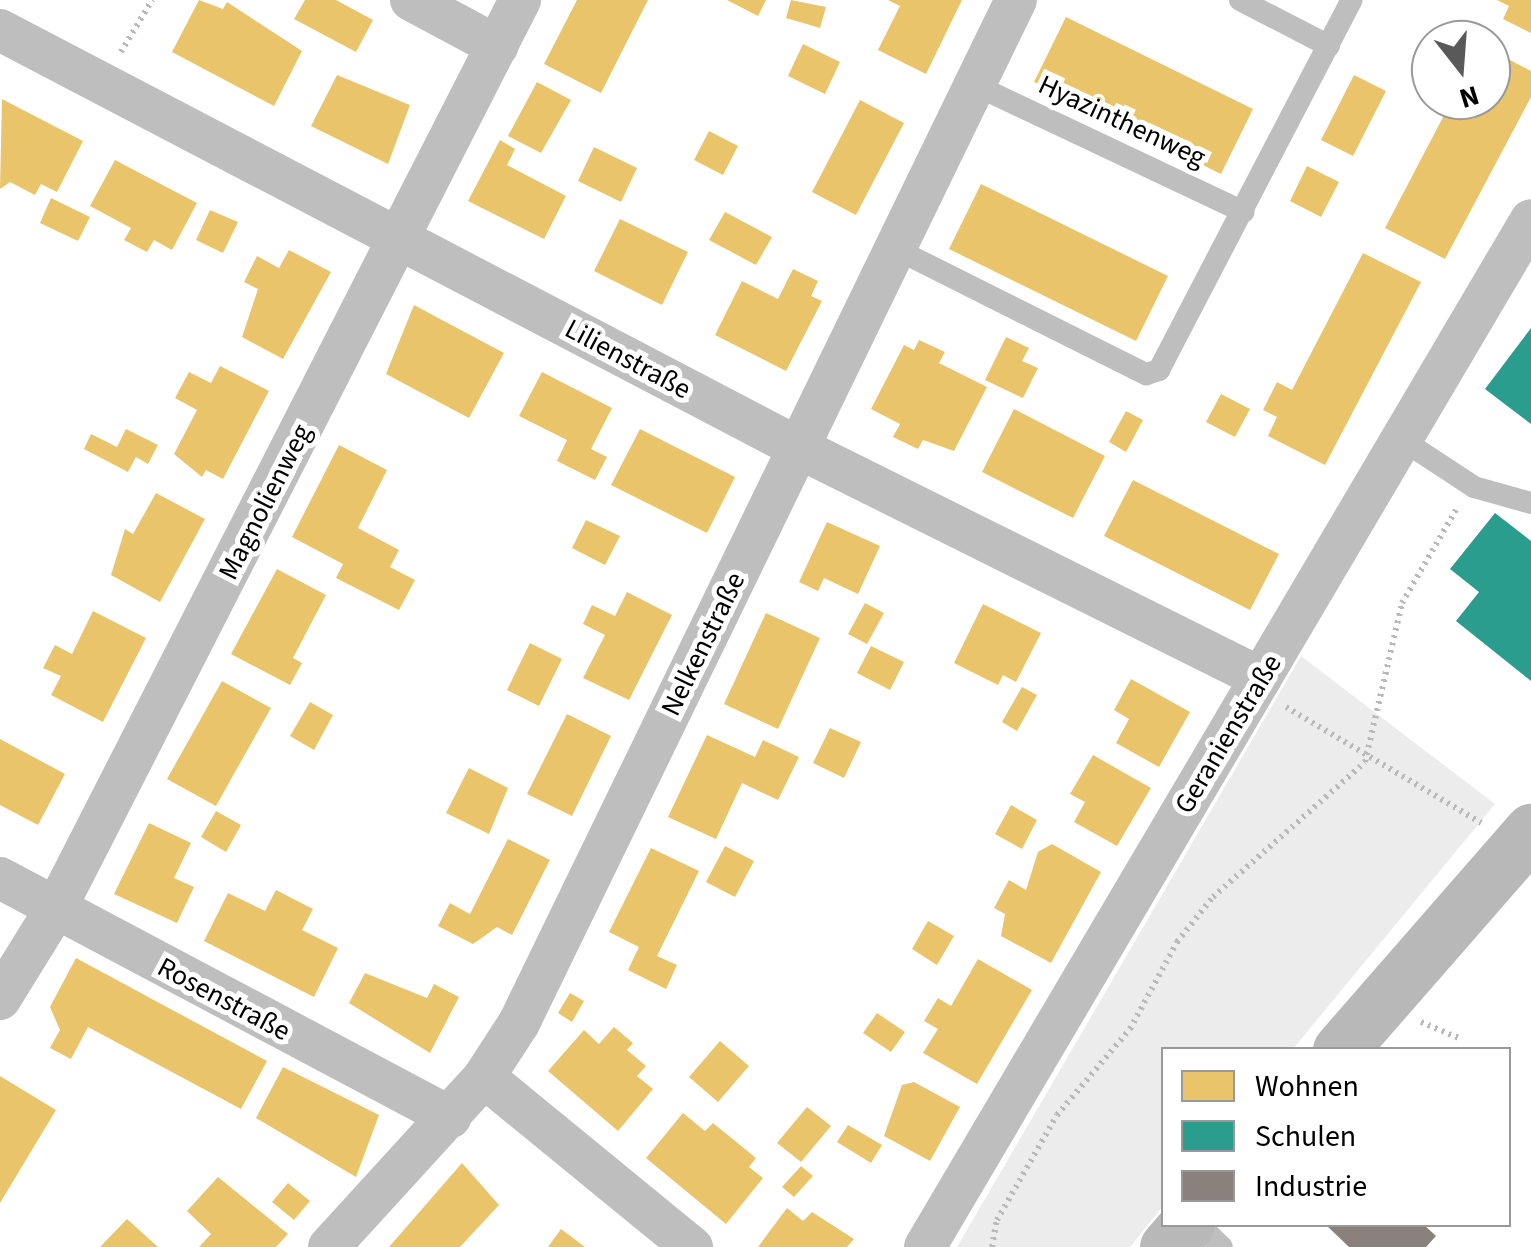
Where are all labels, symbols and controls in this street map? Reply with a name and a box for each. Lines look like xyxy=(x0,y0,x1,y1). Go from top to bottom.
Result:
north arrow xyxy=(1411,20,1511,120)
street label: Hyazinthenweg xyxy=(1033,68,1211,174)
text: N xyxy=(1454,75,1484,119)
street label: Lilienstraße xyxy=(559,312,697,406)
street label: Magnolienweg xyxy=(211,419,319,585)
street label: Nelkenstraße xyxy=(654,567,752,721)
street label: Geranienstraße xyxy=(1167,648,1289,820)
street label: Rosenstraße xyxy=(152,950,296,1048)
legend xyxy=(1161,1047,1511,1227)
text: Wohnen xyxy=(1255,1065,1359,1108)
text: Schulen xyxy=(1255,1115,1356,1158)
text: Industrie xyxy=(1255,1165,1367,1208)

